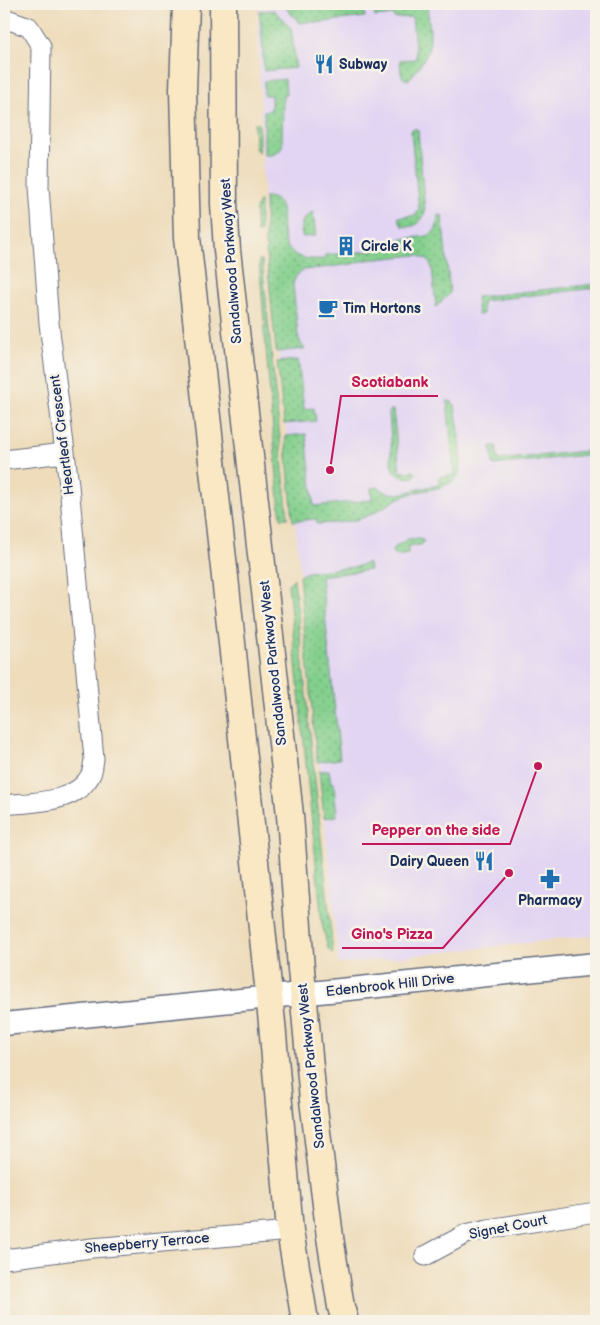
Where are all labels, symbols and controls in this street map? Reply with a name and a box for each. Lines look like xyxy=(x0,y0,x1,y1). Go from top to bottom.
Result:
restaurant icon: Subway xyxy=(313,53,335,75)
place label: Subway xyxy=(339,56,388,73)
street label: Sandalwood Parkway West xyxy=(217,177,245,344)
building icon: Circle K xyxy=(335,235,357,257)
place label: Circle K xyxy=(361,238,413,255)
cafe icon: Tim Hortons xyxy=(317,297,339,319)
place label: Tim Hortons xyxy=(343,300,421,317)
callout: Scotiabank xyxy=(341,366,438,396)
street label: Heartleaf Crescent xyxy=(46,373,78,496)
text: Scotiabank xyxy=(352,373,429,392)
street label: Sandalwood Parkway West xyxy=(256,579,290,746)
callout: Pepper on the side xyxy=(362,814,510,844)
text: Pepper on the side xyxy=(372,821,501,840)
restaurant icon: Dairy Queen xyxy=(473,850,495,872)
place label: Dairy Queen xyxy=(390,853,469,870)
pharmacy icon: Pharmacy xyxy=(539,868,561,890)
place label: Pharmacy xyxy=(518,892,583,909)
callout: Gino's Pizza xyxy=(342,918,443,948)
text: Gino's Pizza xyxy=(351,925,433,944)
street label: Edenbrook Hill Drive xyxy=(325,970,455,1000)
street label: Sandalwood Parkway West xyxy=(294,982,328,1149)
street label: Signet Court xyxy=(468,1211,549,1243)
street label: Sheepberry Terrace xyxy=(84,1229,210,1257)

